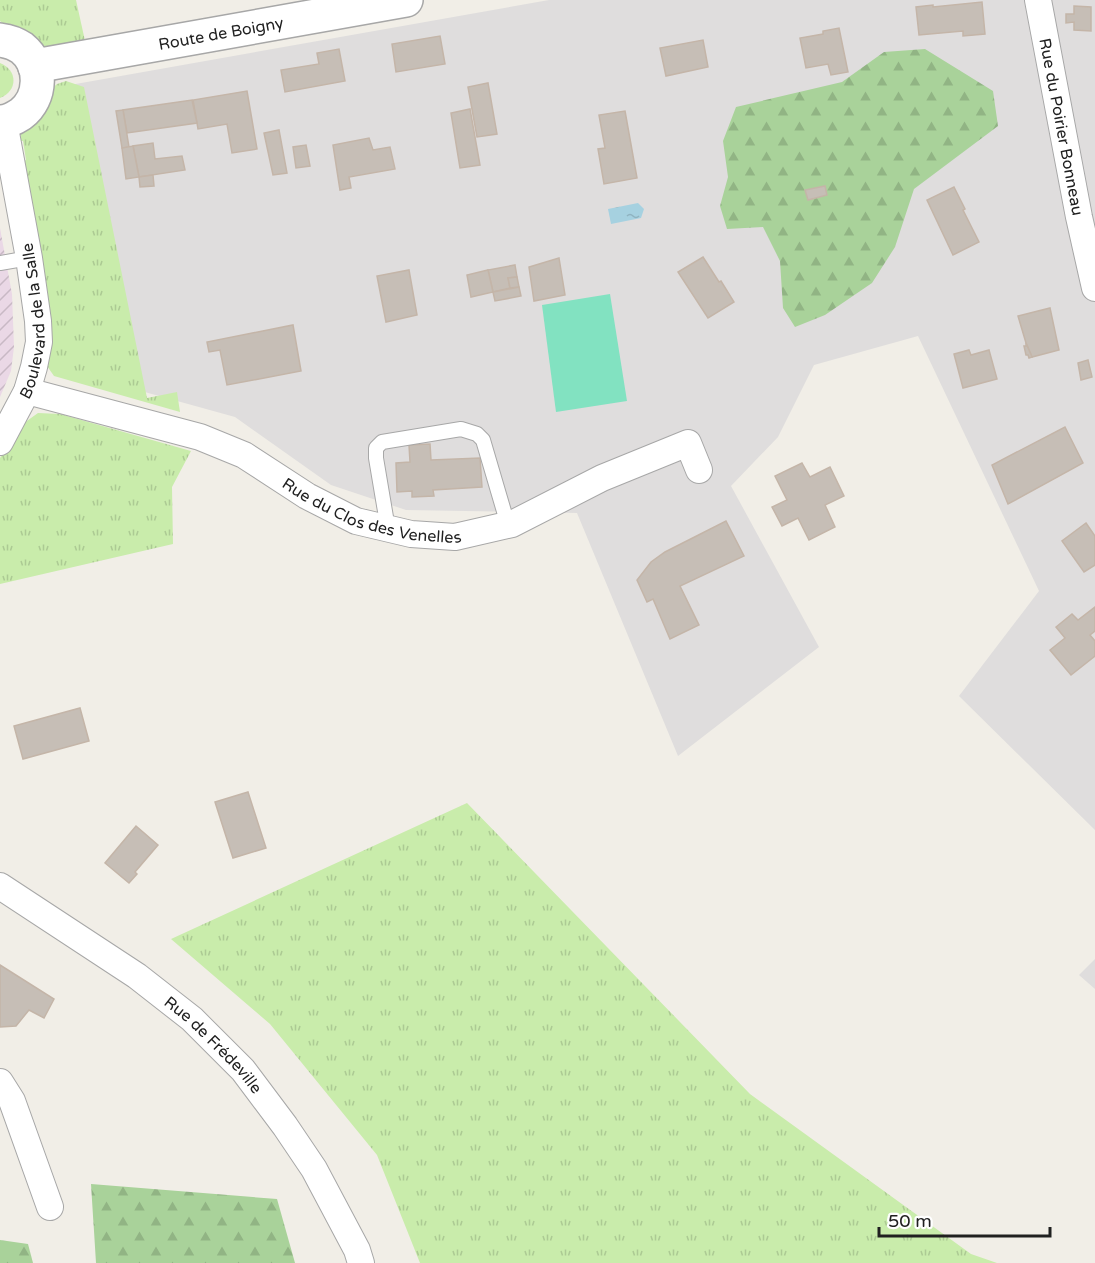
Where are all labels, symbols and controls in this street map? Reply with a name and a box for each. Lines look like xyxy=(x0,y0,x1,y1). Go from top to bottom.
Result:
street label: Route de Boigny xyxy=(157,13,285,55)
street label: Rue du Poirier Bonneau xyxy=(1034,37,1088,217)
street label: Boulevard de la Salle xyxy=(16,241,50,403)
street label: Rue du Clos des Venelles xyxy=(278,474,463,548)
street label: Rue de Frédeville xyxy=(160,992,266,1098)
scale bar xyxy=(879,1200,1050,1238)
text: 50 m xyxy=(888,1210,932,1232)

